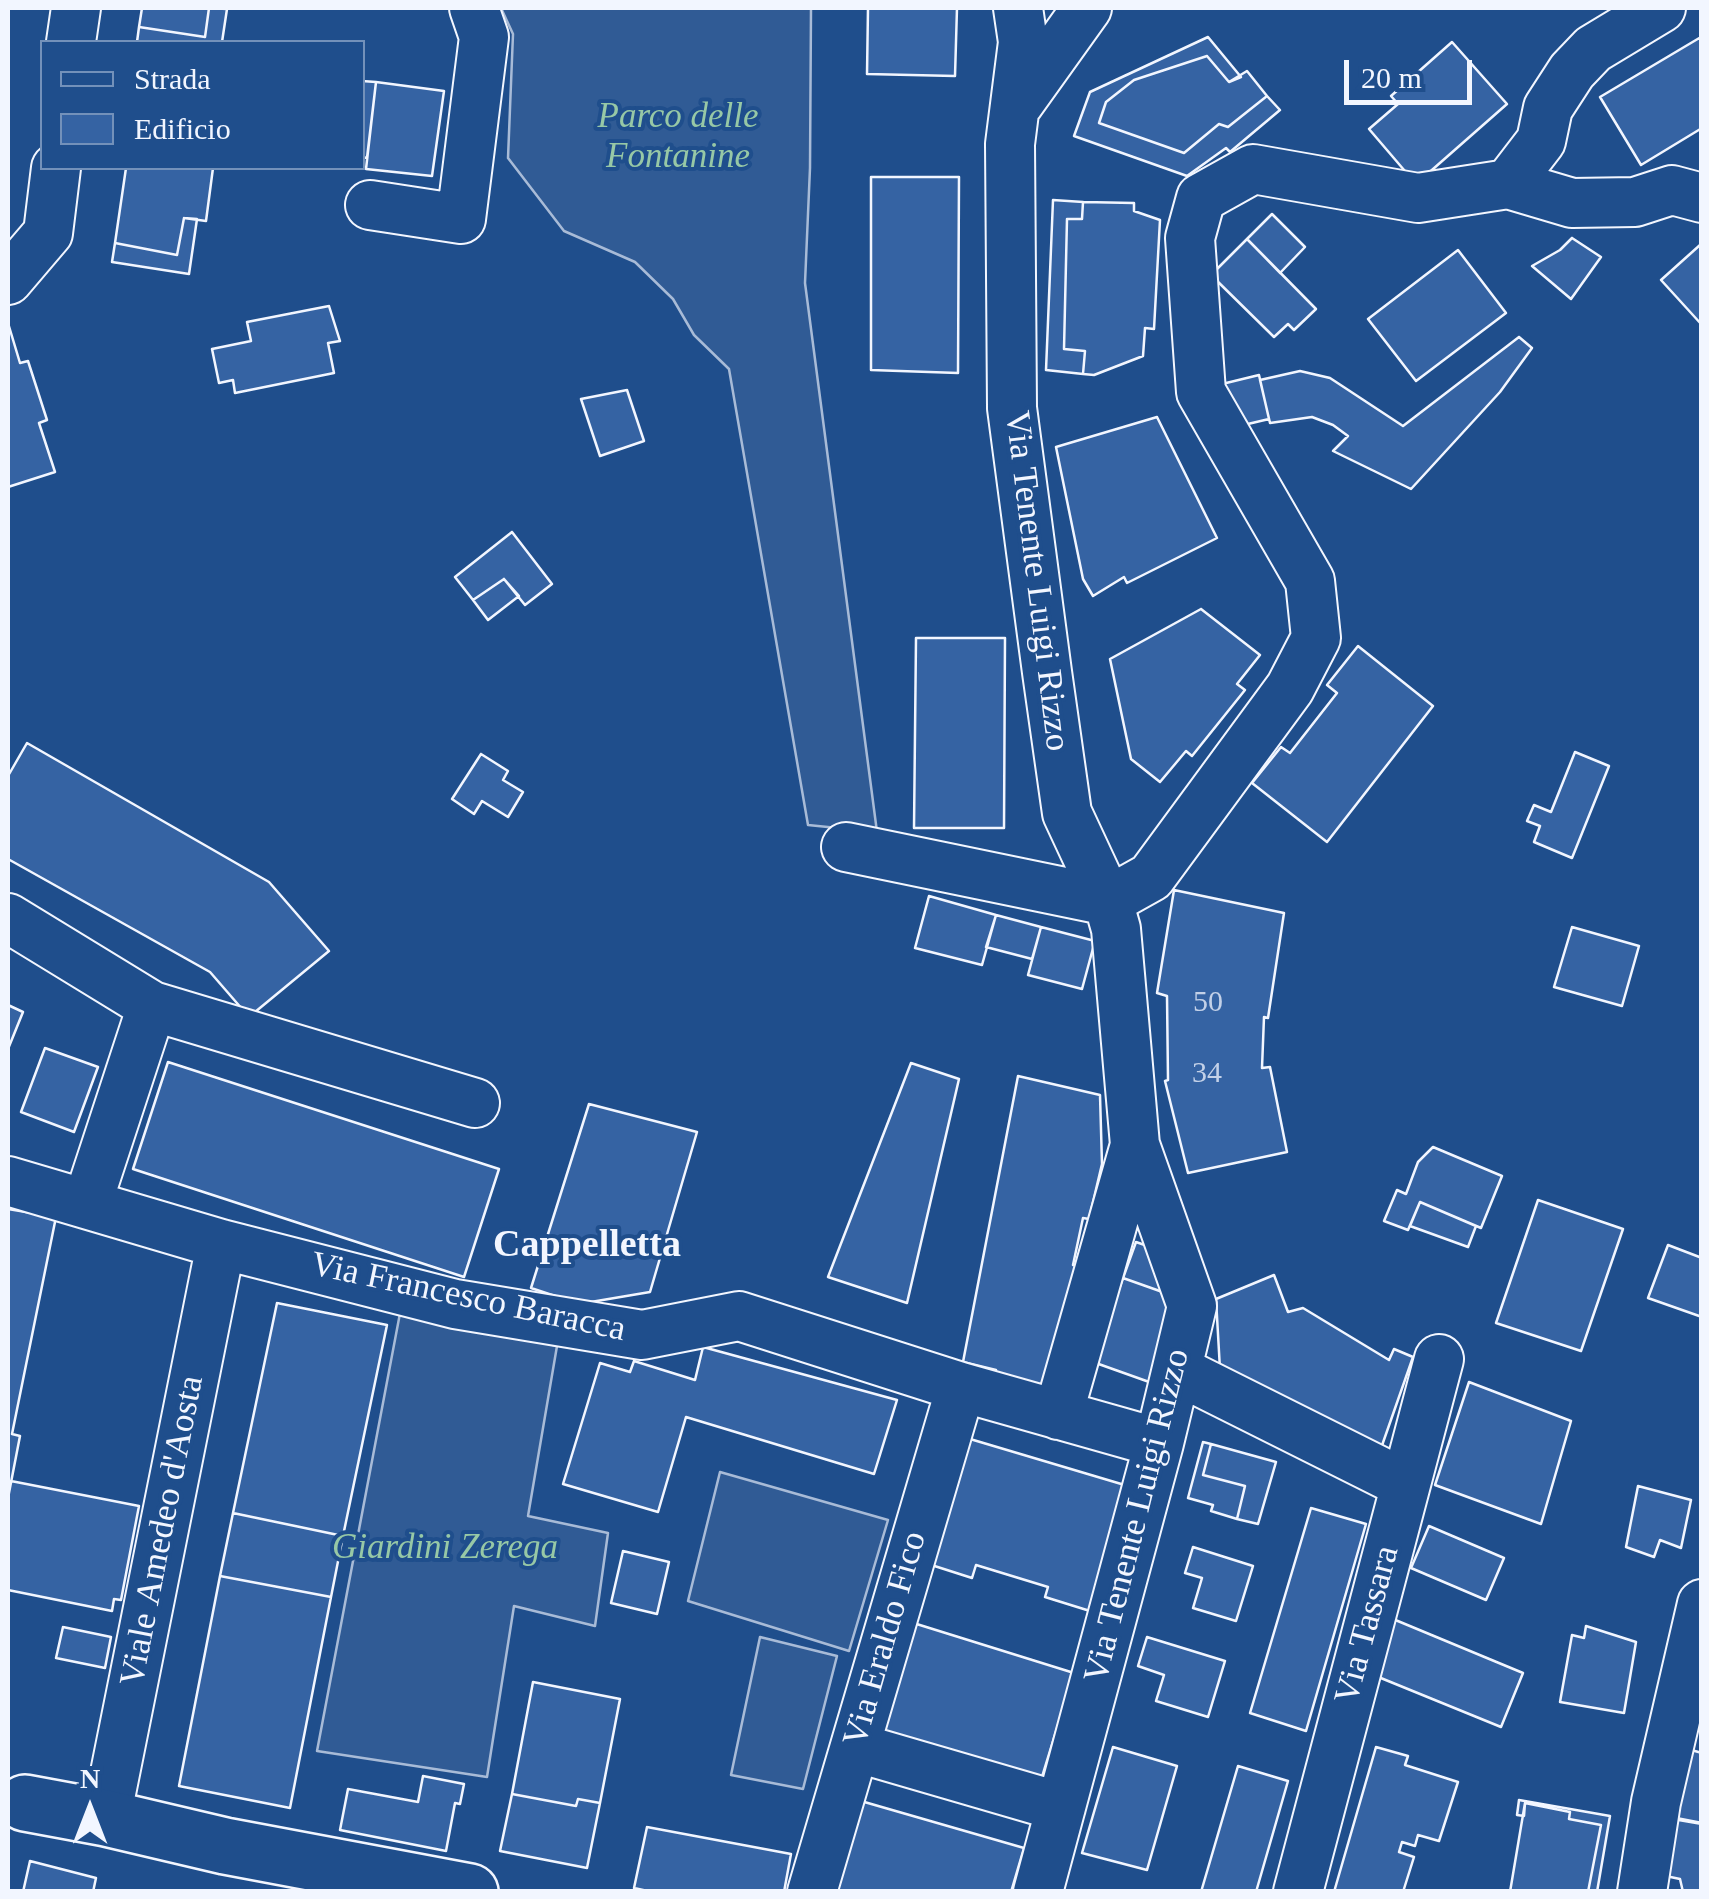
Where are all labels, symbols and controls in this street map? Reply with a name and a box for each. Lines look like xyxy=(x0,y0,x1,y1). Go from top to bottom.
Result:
legend xyxy=(40,40,365,170)
scale bar xyxy=(1349,40,1476,102)
text: 20 m xyxy=(1361,61,1422,94)
text: Strada xyxy=(134,62,211,95)
park label: Parco delle Fontanine xyxy=(597,97,759,179)
text: Edificio xyxy=(134,112,231,145)
street label: Via Tenente Luigi Rizzo xyxy=(994,409,1078,753)
house number: 50 xyxy=(1193,985,1223,1021)
house number: 34 xyxy=(1192,1056,1222,1092)
district label: Cappelletta xyxy=(493,1223,681,1269)
street label: Via Francesco Baracca xyxy=(307,1244,629,1352)
street label: Via Tenente Luigi Rizzo xyxy=(1076,1345,1200,1687)
street label: Viale Amedeo d'Aosta xyxy=(112,1372,214,1690)
street label: Via Eraldo Fico xyxy=(835,1527,937,1751)
park label: Giardini Zerega xyxy=(332,1528,558,1570)
street label: Via Tassara xyxy=(1327,1542,1409,1708)
north arrow xyxy=(40,1759,140,1859)
text: N xyxy=(80,1763,100,1794)

